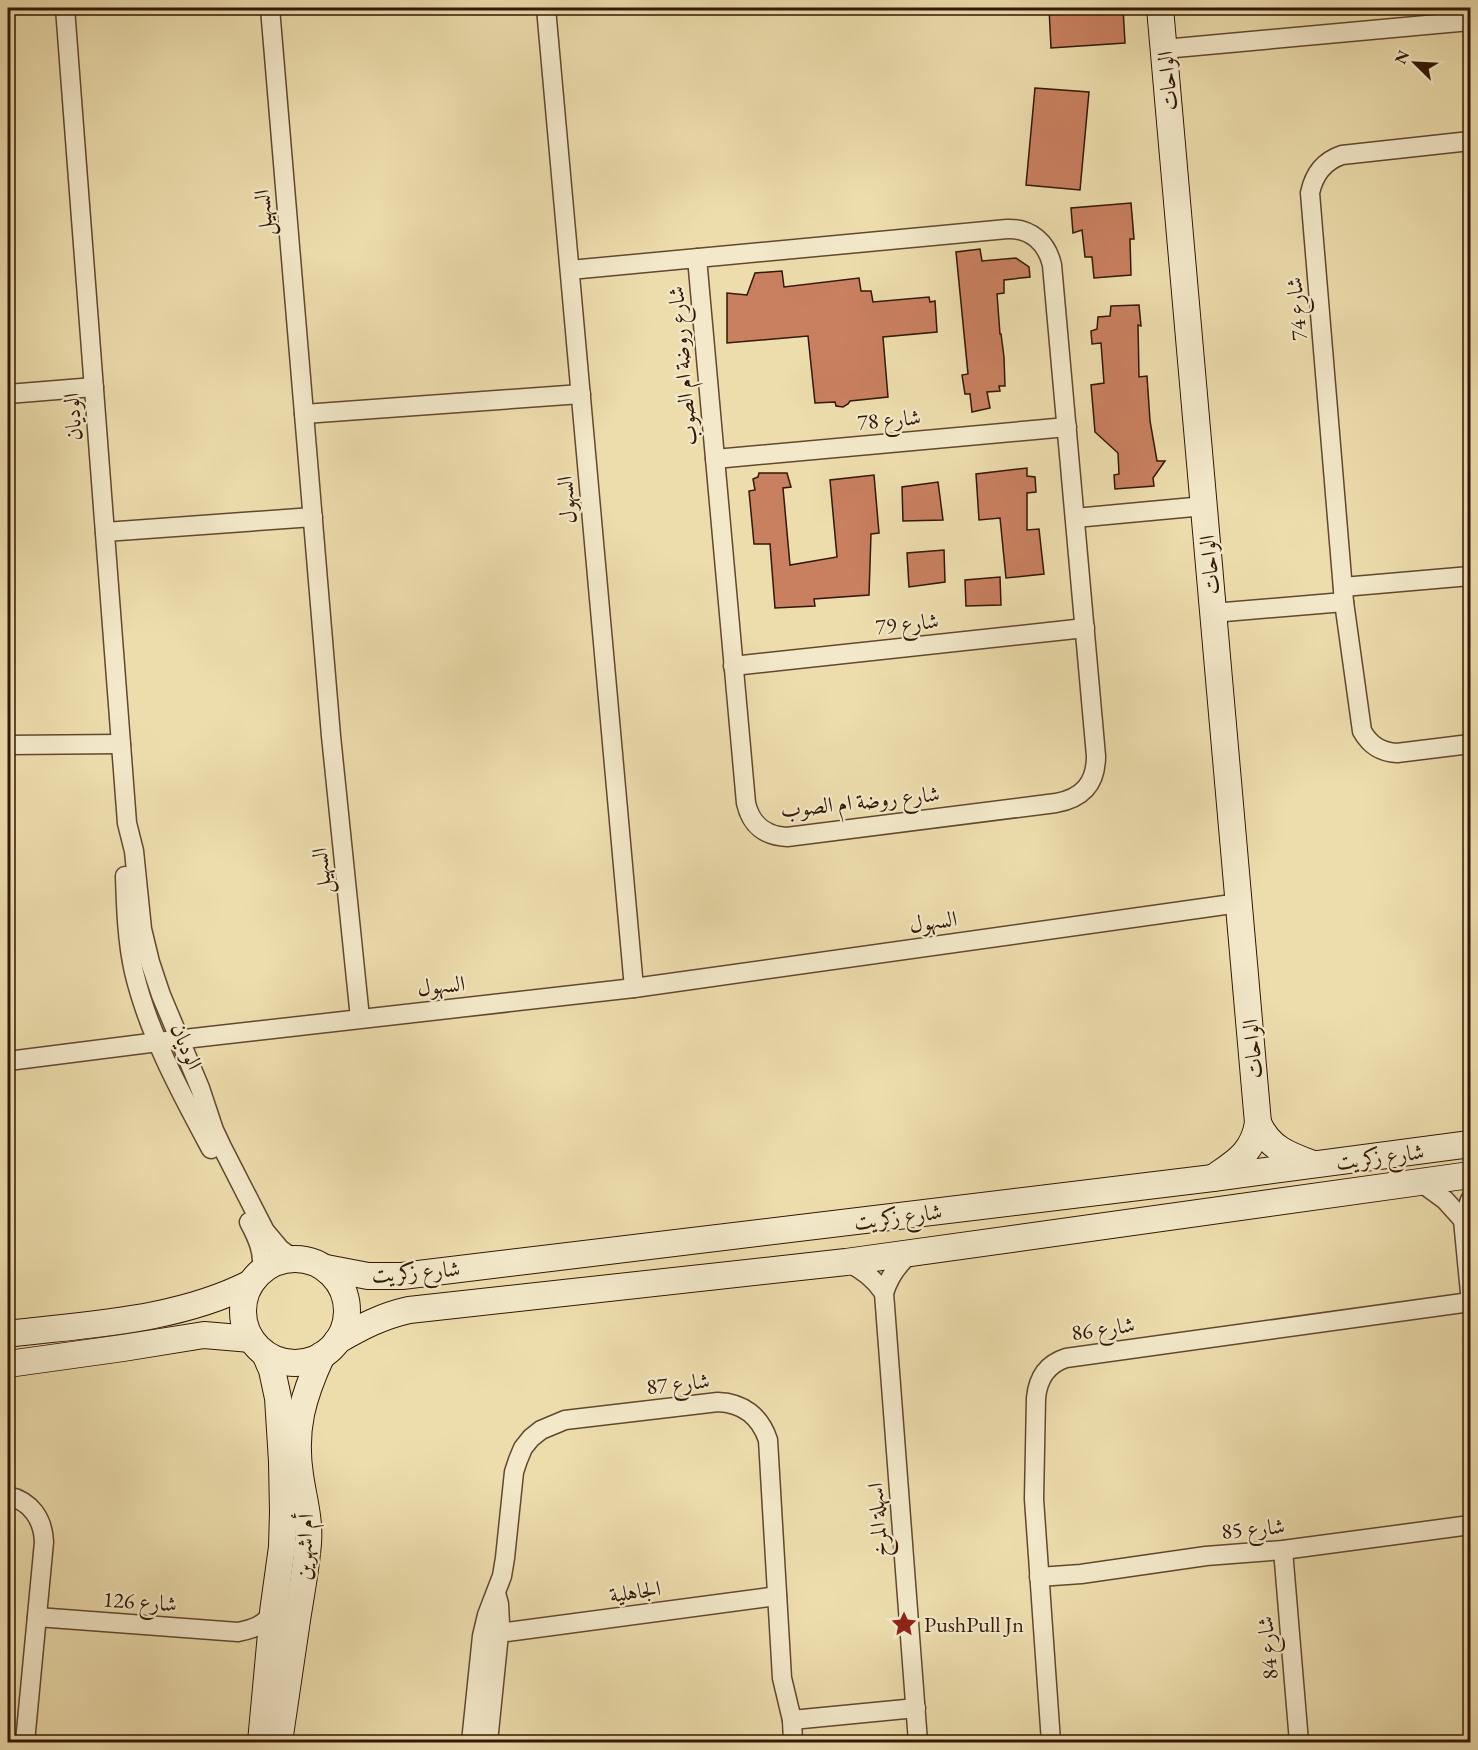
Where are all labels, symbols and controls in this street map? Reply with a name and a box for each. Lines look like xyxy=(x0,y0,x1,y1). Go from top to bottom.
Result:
north arrow xyxy=(1385,33,1445,93)
text: N xyxy=(1390,47,1414,67)
street label: الواحات xyxy=(1150,50,1185,112)
street label: السهيل xyxy=(247,188,281,237)
street label: شارع 74 xyxy=(1279,276,1318,342)
street label: شارع روضة ام الصوب xyxy=(661,285,709,447)
street label: الوديان xyxy=(56,392,89,442)
street label: شارع 78 xyxy=(856,402,922,441)
street label: السهول xyxy=(550,475,583,525)
street label: الواحات xyxy=(1192,534,1227,596)
street label: شارع 79 xyxy=(874,606,941,645)
street label: شارع روضة ام الصوب xyxy=(779,779,942,829)
street label: السهيل xyxy=(305,846,339,896)
street label: السهول xyxy=(907,904,959,939)
street label: السهول xyxy=(416,969,466,1002)
street label: الوديان xyxy=(164,1018,209,1074)
street label: الواحات xyxy=(1235,1018,1270,1080)
street label: شارع زكريت xyxy=(1334,1137,1426,1180)
street label: شارع زكريت xyxy=(852,1197,944,1240)
street label: شارع زكريت xyxy=(371,1254,462,1293)
street label: شارع 86 xyxy=(1070,1310,1137,1351)
street label: شارع 87 xyxy=(645,1366,712,1405)
street label: اسهلة المرخ xyxy=(860,1481,900,1558)
street label: شارع 85 xyxy=(1220,1511,1286,1550)
street label: أم اشهرين xyxy=(288,1512,325,1581)
street label: الجاهلية xyxy=(607,1574,663,1609)
street label: شارع 126 xyxy=(102,1584,178,1623)
place icon: PushPull Jn xyxy=(889,1609,919,1639)
place label: PushPull Jn xyxy=(924,1610,1024,1639)
street label: شارع 84 xyxy=(1250,1615,1289,1681)

